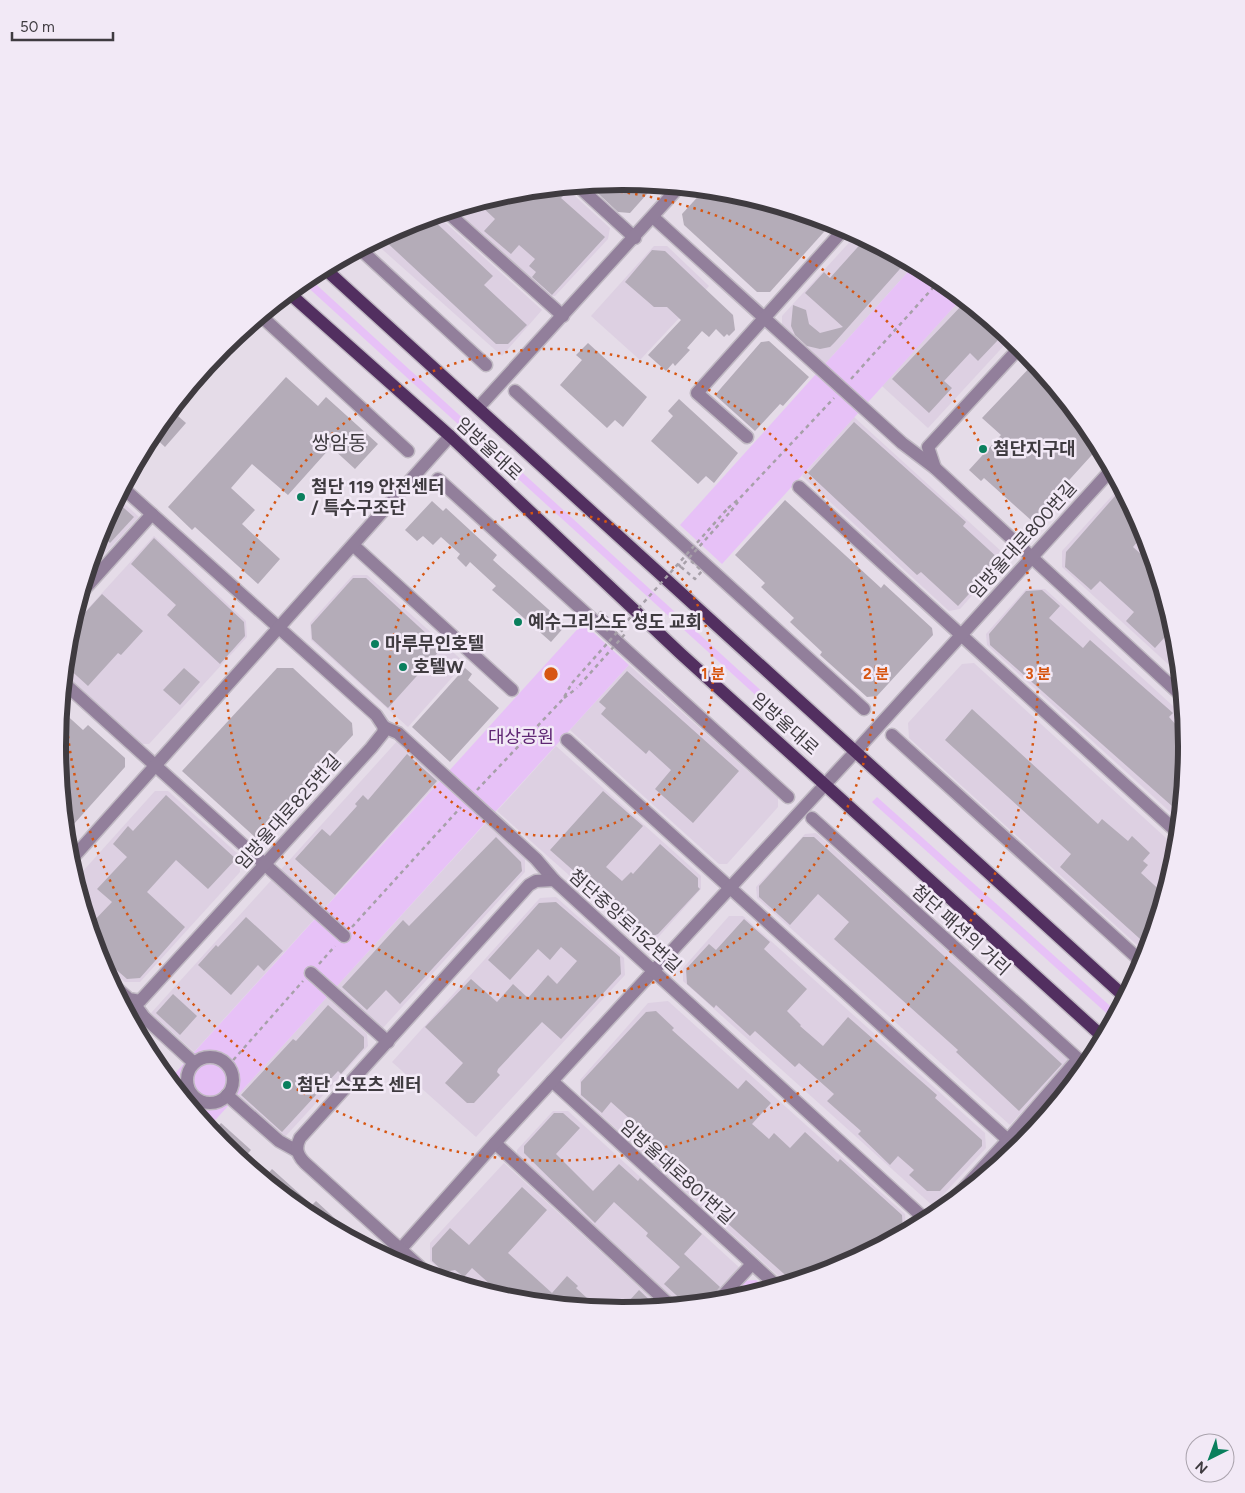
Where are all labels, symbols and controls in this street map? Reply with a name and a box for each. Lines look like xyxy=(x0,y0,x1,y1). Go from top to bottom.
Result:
scale bar xyxy=(12,10,114,42)
text: 50 m xyxy=(20,18,55,36)
street label: 임방울대로 xyxy=(451,413,527,485)
district label: 쌍암동 xyxy=(311,431,367,455)
place label: 첨단지구대 xyxy=(993,438,1076,460)
marker: 첨단지구대 xyxy=(977,443,989,455)
place label: 첨단 119 안전센터 / 특수구조단 xyxy=(311,476,445,519)
street label: 임방울대로800번길 xyxy=(965,477,1081,603)
marker: 첨단 119 안전센터 / 특수구조단 xyxy=(295,491,307,503)
place label: 예수그리스도 성도 교회 xyxy=(528,611,702,633)
marker: 예수그리스도 성도 교회 xyxy=(512,616,524,628)
place label: 마루무인호텔 xyxy=(385,633,484,655)
marker: 마루무인호텔 xyxy=(369,638,381,650)
place label: 호텔W xyxy=(413,656,464,678)
marker: 호텔W xyxy=(397,661,409,673)
centre of rings xyxy=(542,665,560,683)
text: 1 분 xyxy=(701,665,725,683)
text: 2 분 xyxy=(863,665,889,683)
text: 3 분 xyxy=(1025,665,1051,683)
street label: 임방울대로 xyxy=(747,688,823,760)
park label: 대상공원 xyxy=(488,726,554,748)
street label: 임방울대로825번길 xyxy=(231,750,345,874)
street label: 첨단중앙로152번길 xyxy=(564,865,686,977)
street label: 첨단 패션의 거리 xyxy=(907,880,1015,980)
place label: 첨단 스포츠 센터 xyxy=(297,1074,422,1096)
marker: 첨단 스포츠 센터 xyxy=(281,1079,293,1091)
street label: 임방울대로801번길 xyxy=(615,1115,739,1229)
north arrow xyxy=(1185,1433,1235,1483)
text: N xyxy=(1192,1457,1211,1477)

